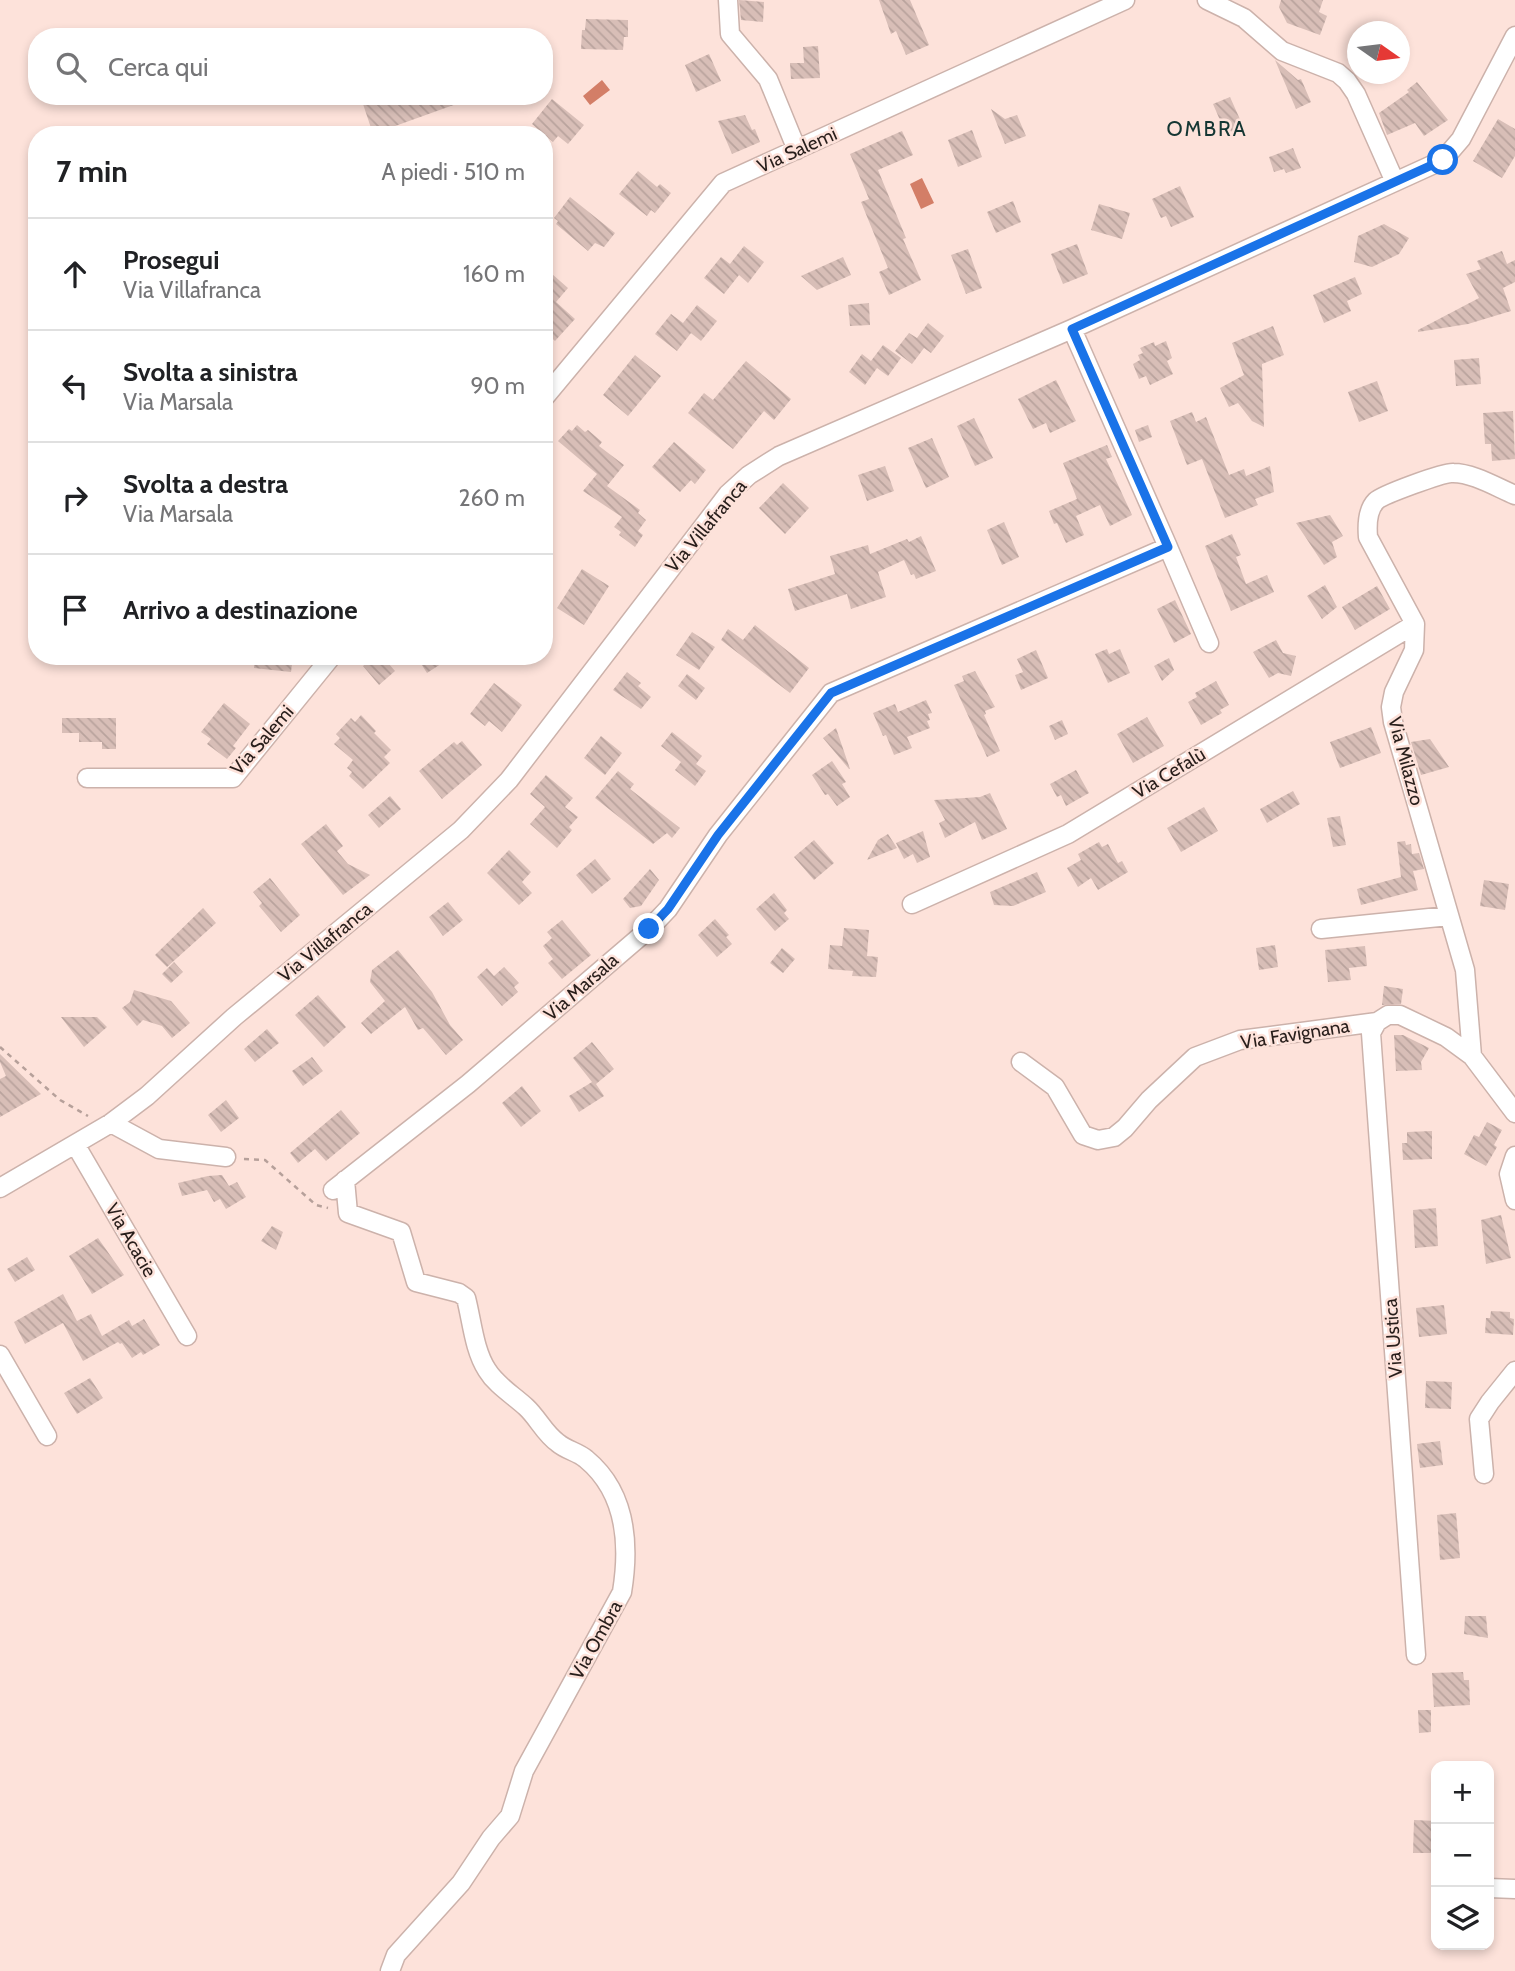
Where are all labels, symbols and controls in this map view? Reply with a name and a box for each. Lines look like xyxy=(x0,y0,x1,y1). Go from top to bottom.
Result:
north arrow xyxy=(1347,21,1410,84)
search box xyxy=(28,28,553,105)
icon: search xyxy=(52,48,90,86)
text: Cerca qui xyxy=(108,51,209,83)
district label: OMBRA xyxy=(1166,116,1248,141)
street label: Via Salemi xyxy=(754,122,840,178)
route start xyxy=(1427,144,1458,175)
text: 7 min xyxy=(56,153,128,190)
text: A piedi · 510 m xyxy=(381,158,525,186)
text: Prosegui xyxy=(123,244,219,276)
icon: ahead xyxy=(56,255,94,293)
text: 160 m xyxy=(463,260,525,288)
text: Via Villafranca xyxy=(123,276,261,304)
text: Svolta a sinistra xyxy=(123,356,298,388)
icon: left xyxy=(56,367,94,405)
text: 90 m xyxy=(471,372,525,400)
text: Via Marsala xyxy=(123,388,233,416)
text: Svolta a destra xyxy=(123,468,288,500)
street label: Via Villafranca xyxy=(661,475,751,577)
icon: right xyxy=(56,479,94,517)
text: 260 m xyxy=(458,484,525,512)
text: Via Marsala xyxy=(123,500,233,528)
icon: arrive xyxy=(56,591,94,629)
text: Arrivo a destinazione xyxy=(123,594,358,626)
street label: Via Salemi xyxy=(225,700,299,780)
street label: Via Milazzo xyxy=(1383,714,1429,808)
street label: Via Cefalù xyxy=(1128,742,1210,804)
street label: Via Villafranca xyxy=(273,897,377,987)
route end xyxy=(633,913,664,944)
street label: Via Marsala xyxy=(539,949,623,1025)
street label: Via Favignana xyxy=(1239,1014,1351,1054)
street label: Via Acacie xyxy=(101,1199,161,1281)
street label: Via Ustica xyxy=(1379,1298,1407,1378)
street label: Via Ombra xyxy=(565,1597,627,1683)
map controls xyxy=(1431,1761,1494,1950)
button: + xyxy=(1431,1761,1494,1824)
button: − xyxy=(1431,1824,1494,1887)
button: layers xyxy=(1431,1887,1494,1950)

